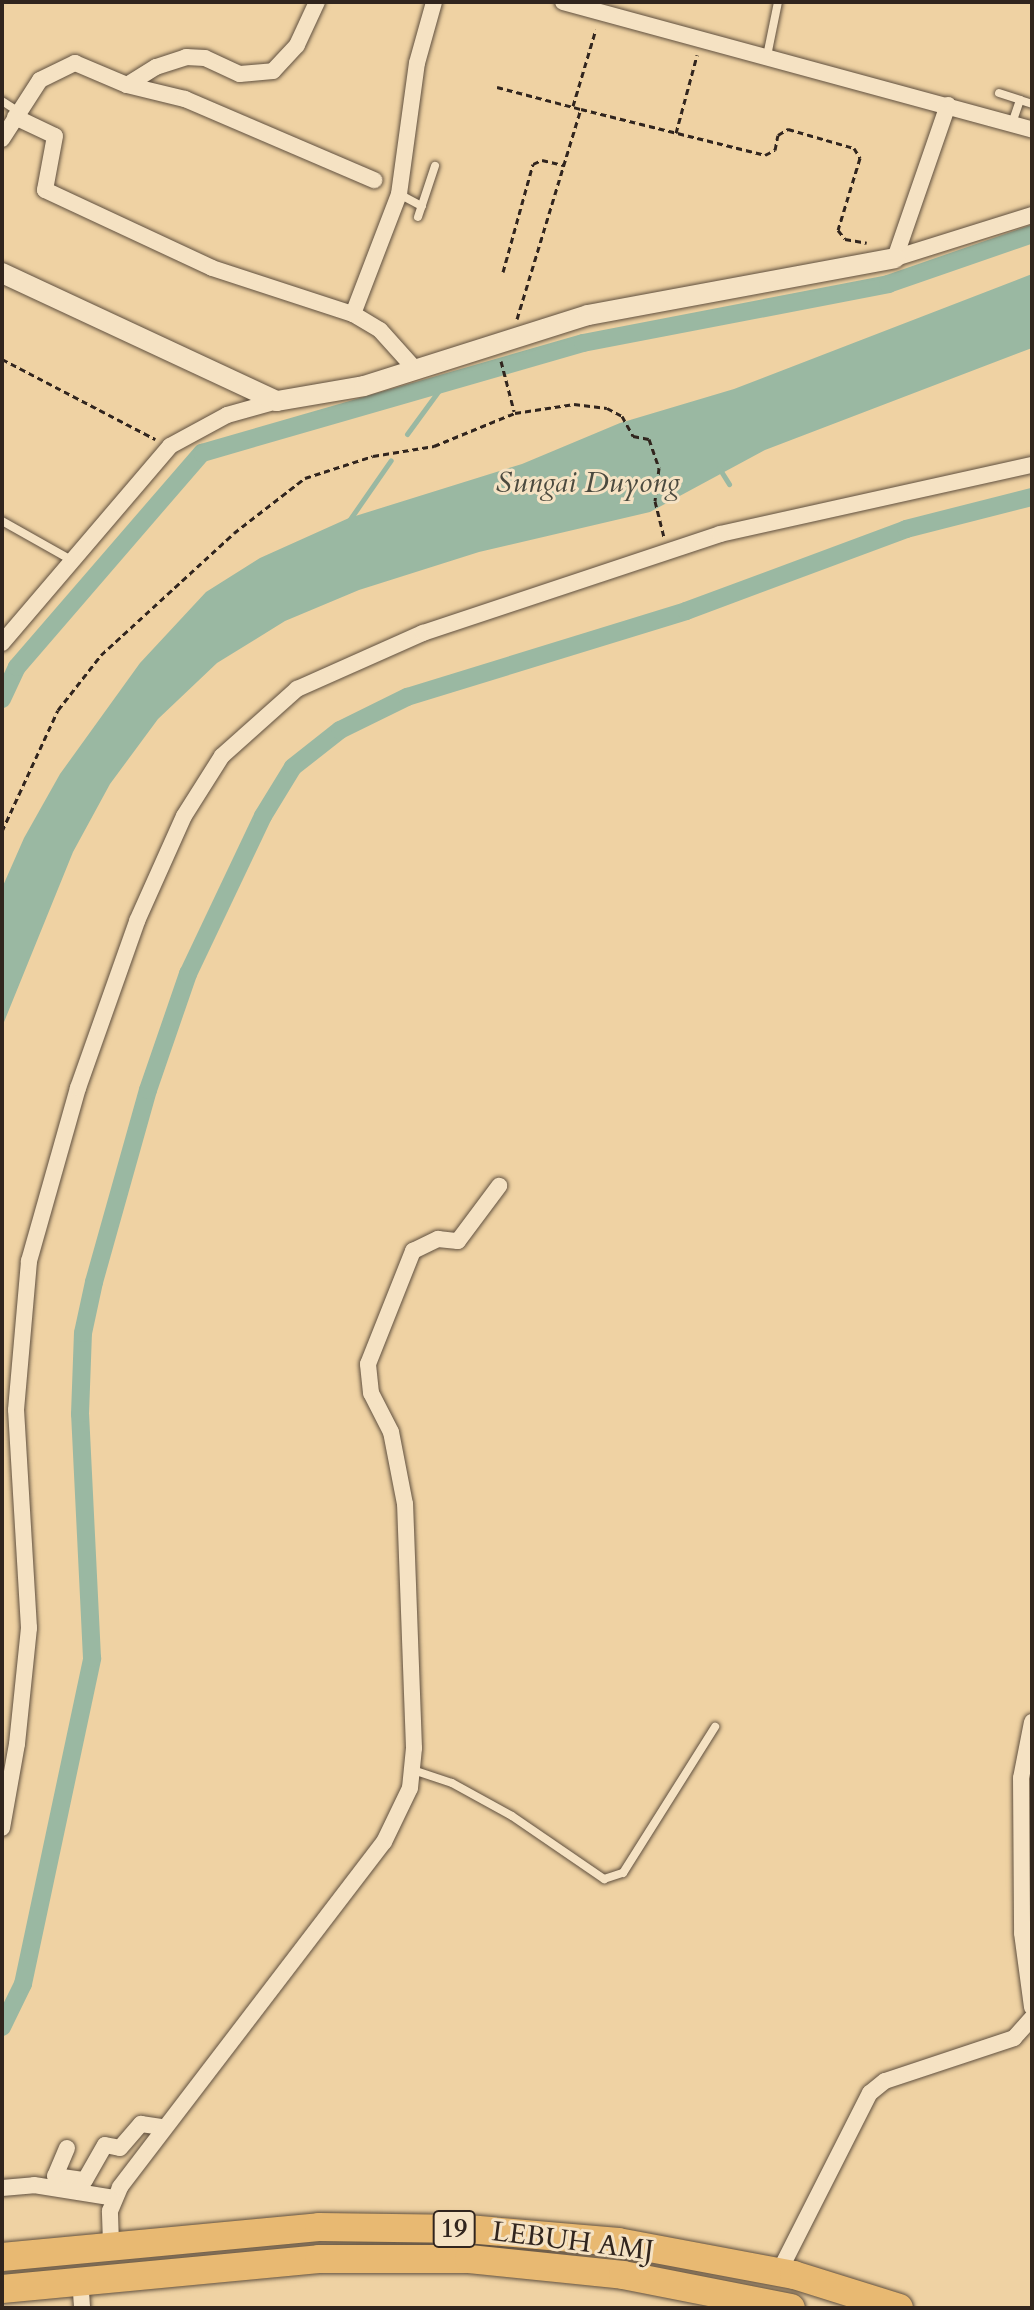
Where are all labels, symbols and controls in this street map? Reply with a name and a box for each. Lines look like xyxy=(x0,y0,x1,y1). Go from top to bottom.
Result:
water label: Sungai Duyong xyxy=(496,465,680,501)
road number: 19 xyxy=(432,2207,476,2251)
street label: LEBUH AMJ xyxy=(490,2214,656,2268)

